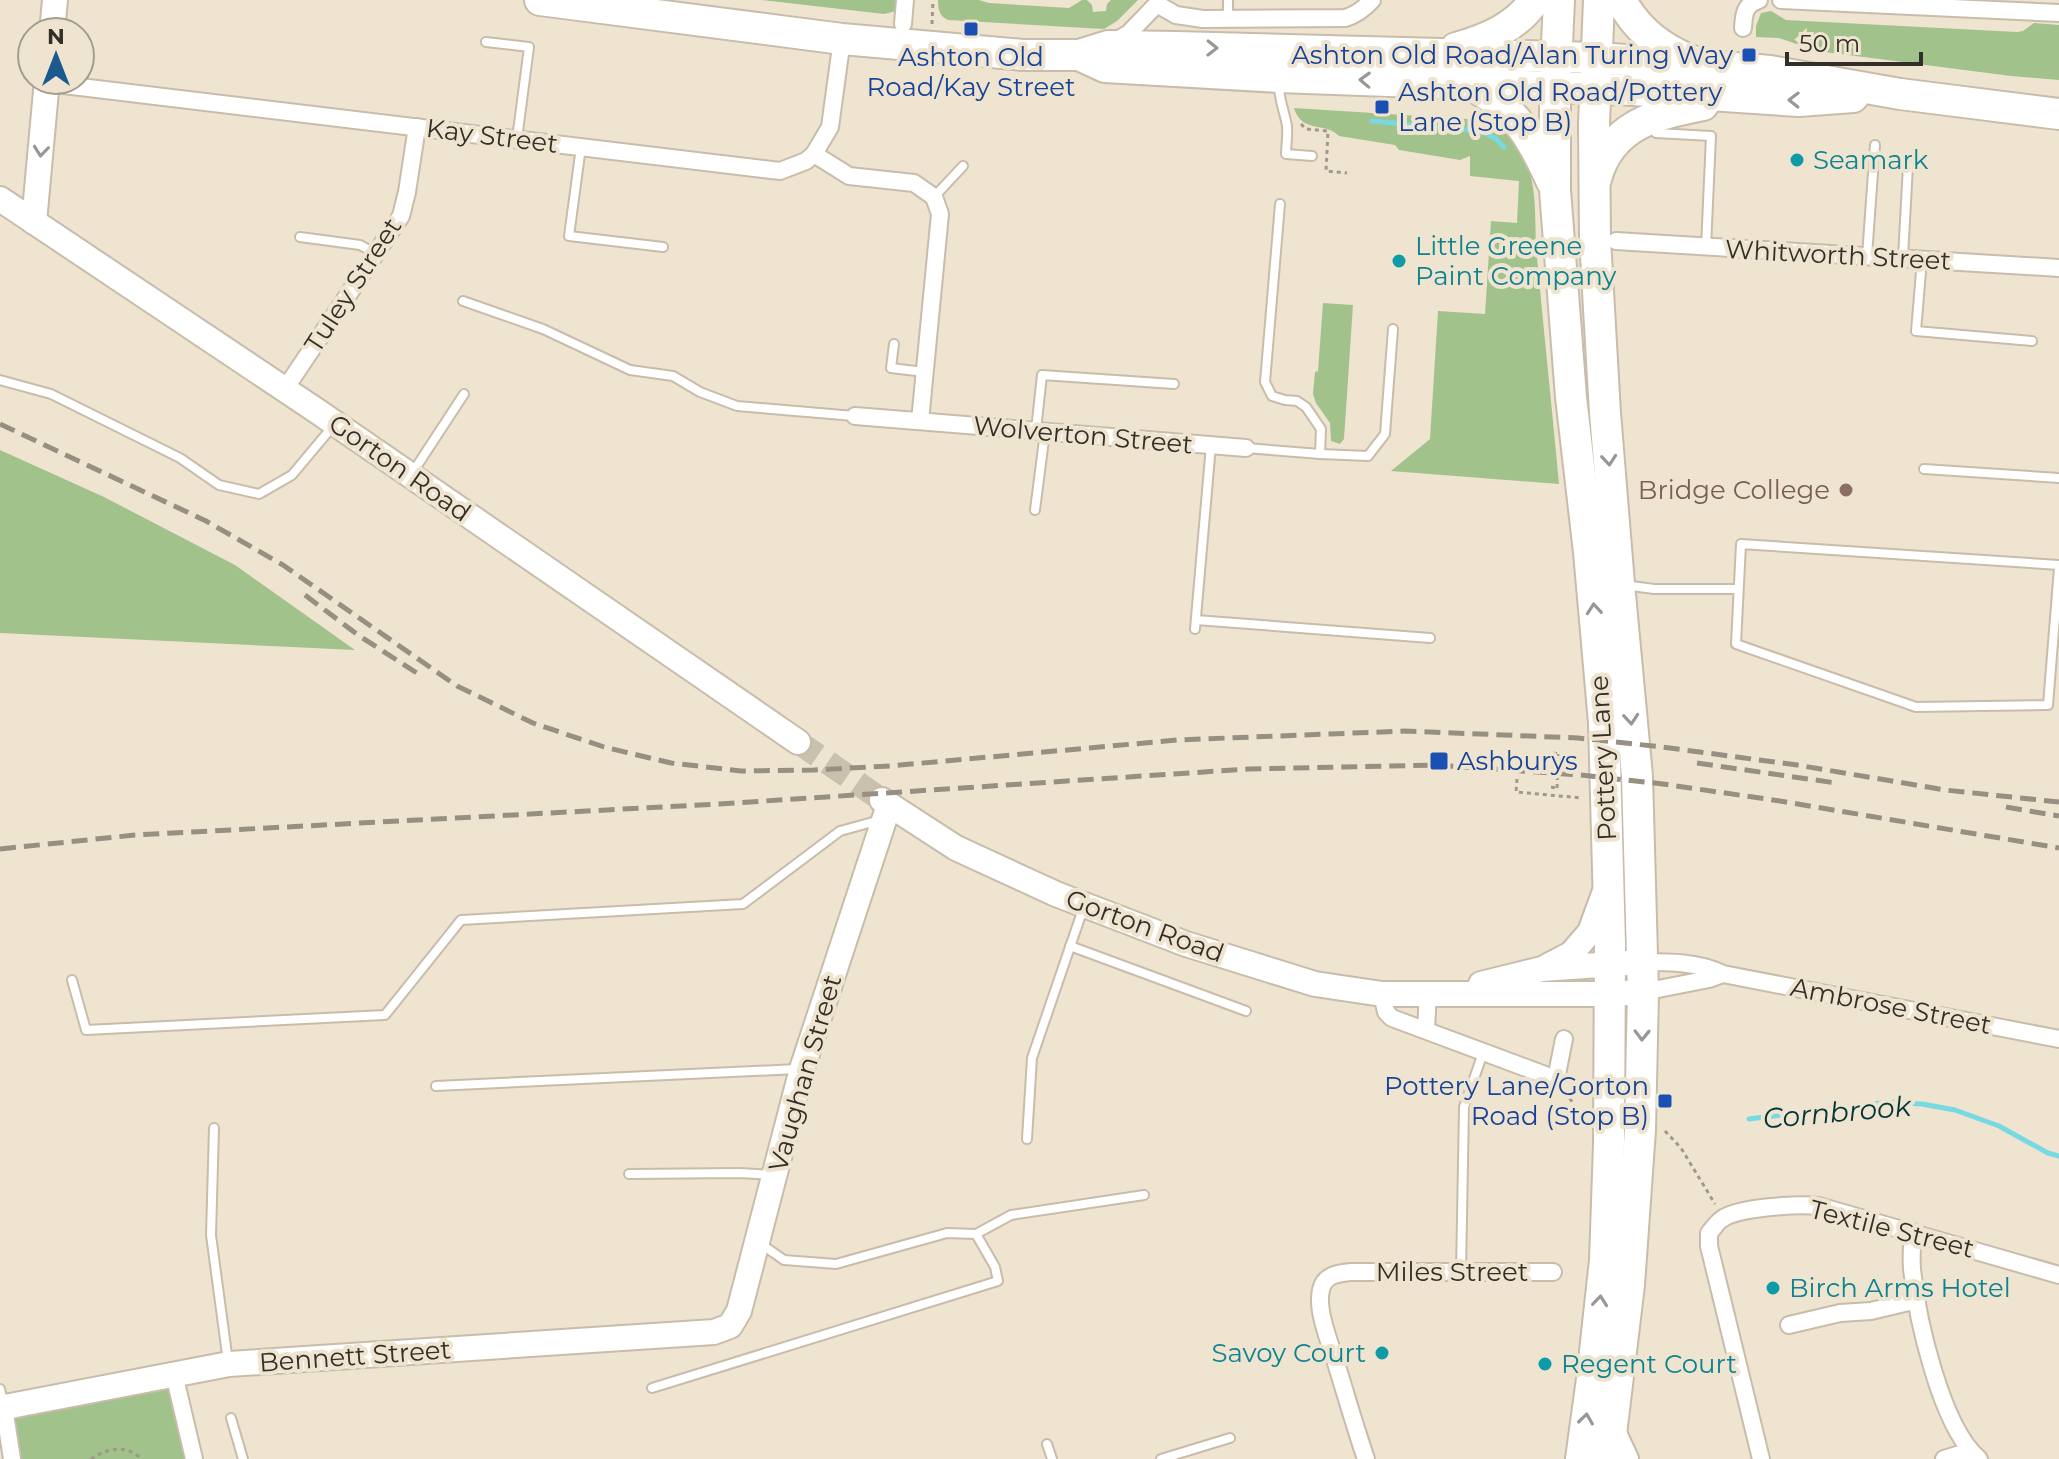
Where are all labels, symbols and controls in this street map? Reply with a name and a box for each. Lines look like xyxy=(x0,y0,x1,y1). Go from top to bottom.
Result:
north arrow xyxy=(16,16,96,96)
scale bar xyxy=(1787,16,1921,66)
marker: Ashton Old Road/Kay Street xyxy=(962,20,980,38)
text: N xyxy=(47,23,65,50)
text: 50 m xyxy=(1799,29,1860,58)
one-way arrow xyxy=(1206,39,1219,56)
place label: Ashton Old Road/Alan Turing Way xyxy=(1291,39,1734,71)
place label: Ashton Old Road/Kay Street xyxy=(866,41,1076,103)
marker: Ashton Old Road/Alan Turing Way xyxy=(1740,46,1758,64)
one-way arrow xyxy=(1358,72,1371,89)
place label: Ashton Old Road/Pottery Lane (Stop B) xyxy=(1398,76,1723,138)
one-way arrow xyxy=(1788,91,1800,108)
marker: Ashton Old Road/Pottery Lane (Stop B) xyxy=(1373,98,1391,116)
street label: Kay Street xyxy=(424,112,560,160)
place label: Seamark xyxy=(1813,144,1929,176)
one-way arrow xyxy=(32,145,49,158)
marker: Seamark xyxy=(1788,151,1806,169)
street label: Tuley Street xyxy=(298,212,408,358)
place label: Little Greene Paint Company xyxy=(1415,230,1617,292)
street label: Whitworth Street xyxy=(1724,233,1952,277)
marker: Little Greene Paint Company xyxy=(1390,252,1408,270)
street label: Gorton Road xyxy=(323,407,477,529)
street label: Wolverton Street xyxy=(972,409,1194,461)
one-way arrow xyxy=(1600,454,1617,467)
place label: Bridge College xyxy=(1638,474,1830,506)
marker: Bridge College xyxy=(1837,481,1855,499)
one-way arrow xyxy=(1586,602,1603,615)
street label: Pottery Lane xyxy=(1583,674,1623,842)
one-way arrow xyxy=(1623,713,1640,726)
place label: Ashburys xyxy=(1457,745,1578,777)
marker: Ashburys xyxy=(1428,750,1450,772)
street label: Gorton Road xyxy=(1062,883,1228,969)
street label: Vaughan Street xyxy=(762,971,848,1175)
street label: Ambrose Street xyxy=(1788,971,1994,1041)
one-way arrow xyxy=(1633,1029,1651,1042)
place label: Pottery Lane/Gorton Road (Stop B) xyxy=(1384,1070,1649,1132)
water label: Cornbrook xyxy=(1762,1088,1914,1135)
marker: Pottery Lane/Gorton Road (Stop B) xyxy=(1656,1092,1674,1110)
street label: Textile Street xyxy=(1806,1193,1978,1265)
street label: Miles Street xyxy=(1376,1256,1528,1288)
place label: Birch Arms Hotel xyxy=(1789,1272,2011,1304)
marker: Birch Arms Hotel xyxy=(1764,1279,1782,1297)
one-way arrow xyxy=(1592,1294,1609,1307)
street label: Bennett Street xyxy=(258,1333,452,1379)
place label: Savoy Court xyxy=(1211,1337,1366,1369)
marker: Savoy Court xyxy=(1373,1344,1391,1362)
place label: Regent Court xyxy=(1561,1348,1737,1380)
marker: Regent Court xyxy=(1536,1355,1554,1373)
one-way arrow xyxy=(1577,1412,1594,1426)

